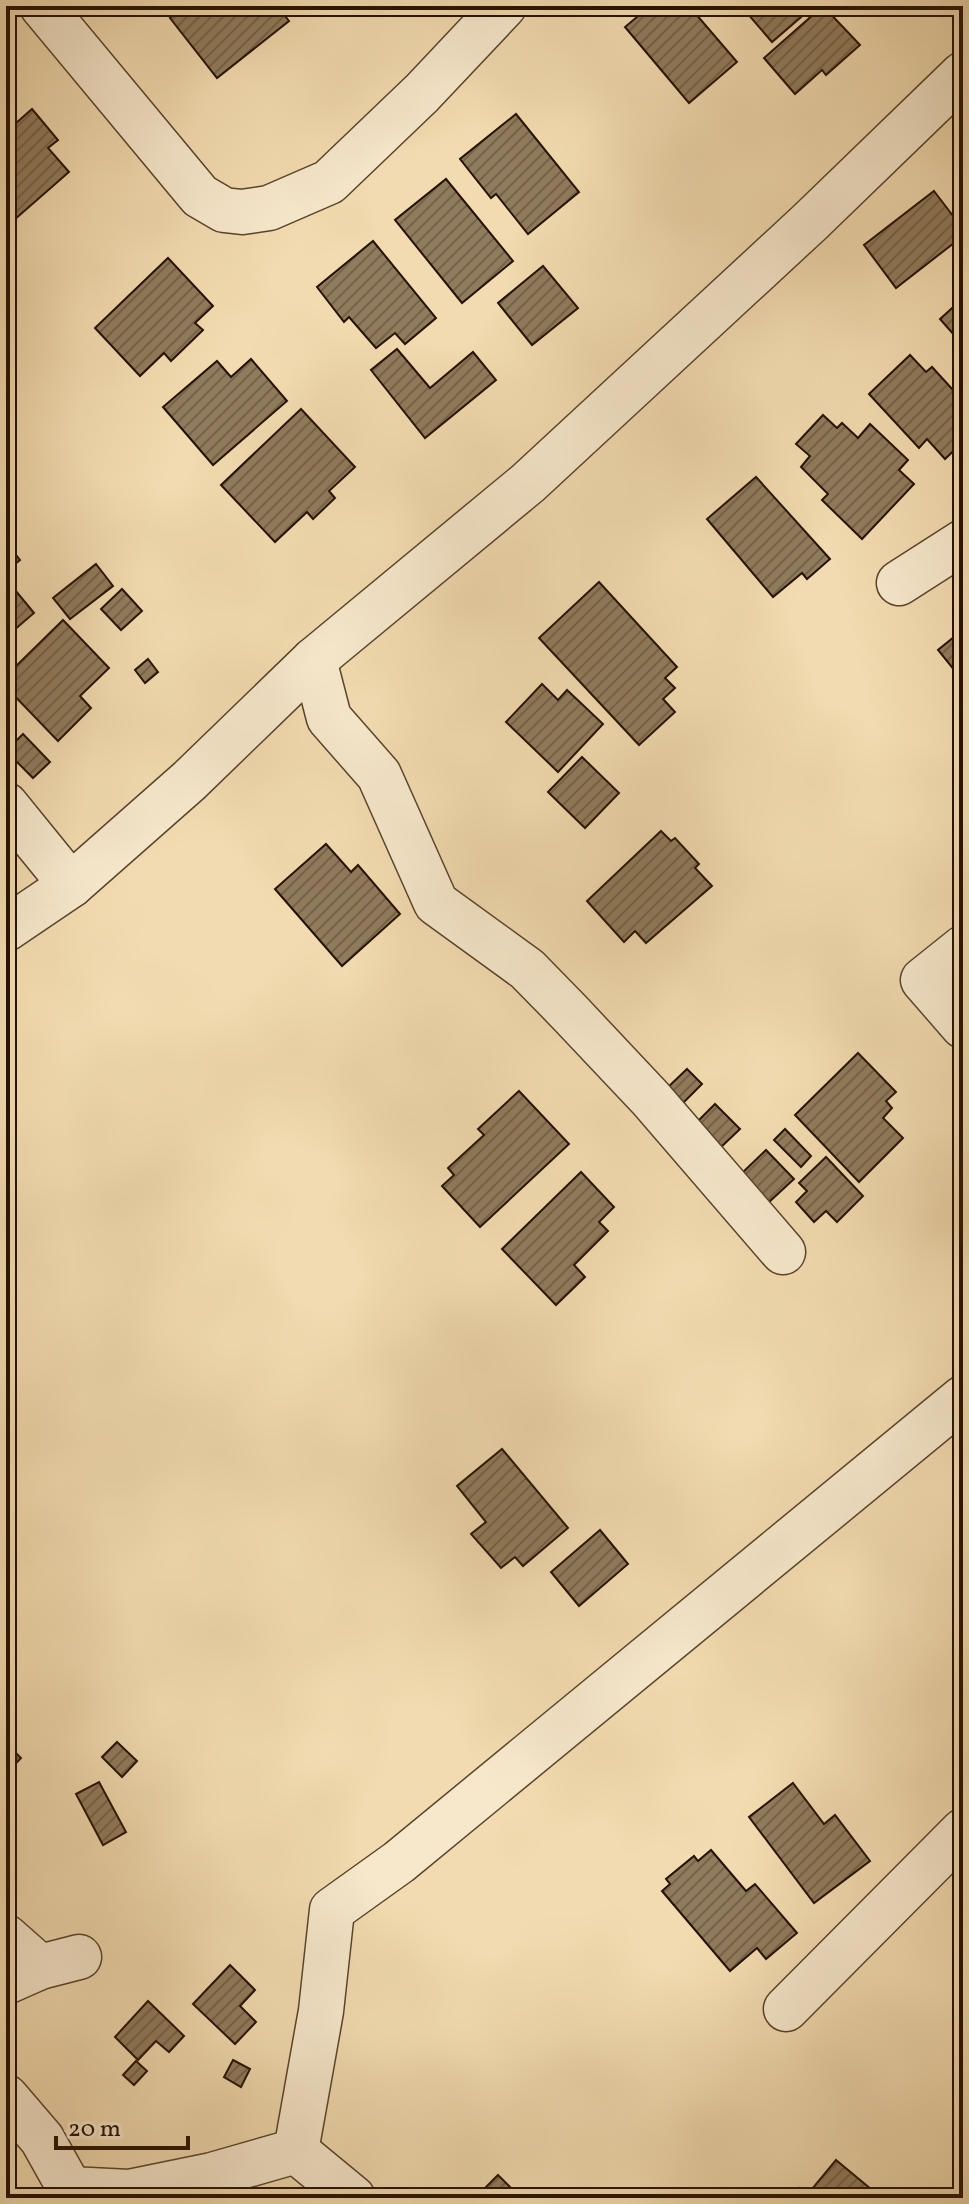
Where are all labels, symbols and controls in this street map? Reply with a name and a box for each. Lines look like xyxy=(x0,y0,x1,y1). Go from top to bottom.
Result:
scale bar xyxy=(56,2100,188,2150)
text: 20 m xyxy=(68,2113,121,2147)

